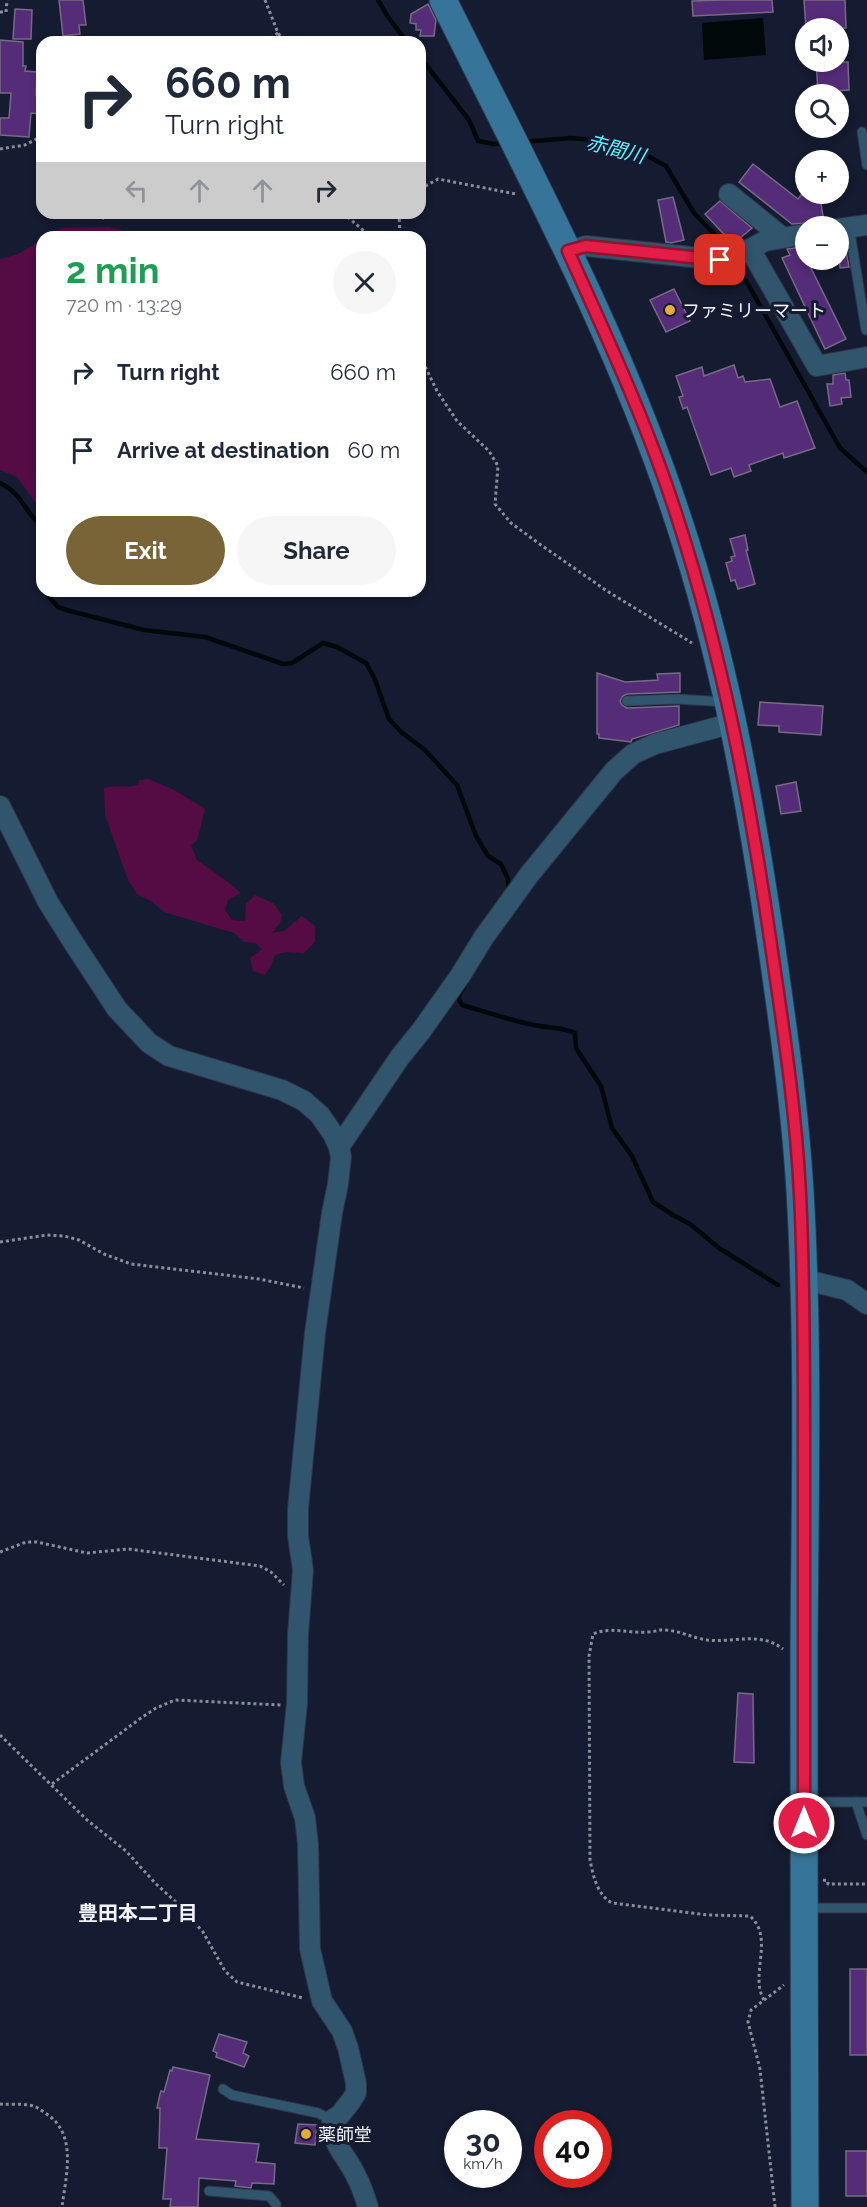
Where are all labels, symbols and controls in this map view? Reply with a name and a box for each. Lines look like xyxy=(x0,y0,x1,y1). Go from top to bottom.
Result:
map controls xyxy=(795,18,849,270)
button: sound xyxy=(795,18,849,72)
text: 660 m xyxy=(165,59,291,108)
icon: right xyxy=(66,60,144,138)
button: search xyxy=(795,84,849,138)
text: Turn right xyxy=(165,109,284,140)
water label: 赤間川 xyxy=(584,130,650,169)
button: + xyxy=(795,150,849,204)
icon: left xyxy=(120,174,153,207)
icon: ahead xyxy=(183,174,216,207)
icon: ahead xyxy=(246,174,279,207)
icon: right xyxy=(309,174,342,207)
button: − xyxy=(795,216,849,270)
pin xyxy=(694,234,745,285)
icon: arrive xyxy=(703,243,736,276)
text: 2 min xyxy=(66,249,159,291)
button: close xyxy=(333,251,396,314)
text: 720 m · 13:29 xyxy=(66,293,182,317)
place label: ファミリーマート xyxy=(682,300,826,321)
marker: ファミリーマート xyxy=(663,303,677,317)
icon: right xyxy=(66,356,99,389)
text: Turn right xyxy=(117,359,220,385)
text: 660 m xyxy=(330,359,396,385)
icon: arrive xyxy=(66,434,99,467)
text: Arrive at destination xyxy=(117,437,330,463)
text: 60 m xyxy=(348,437,400,463)
button: Exit xyxy=(66,516,225,585)
button: Share xyxy=(237,516,396,585)
position arrow xyxy=(772,1791,836,1855)
district label: 豊田本二丁目 xyxy=(78,1901,198,1925)
speed limit sign: 40 xyxy=(534,2110,612,2188)
place label: 薬師堂 xyxy=(318,2124,372,2145)
text: 30 xyxy=(465,2124,501,2159)
marker: 薬師堂 xyxy=(299,2127,313,2141)
text: km/h xyxy=(463,2155,503,2173)

